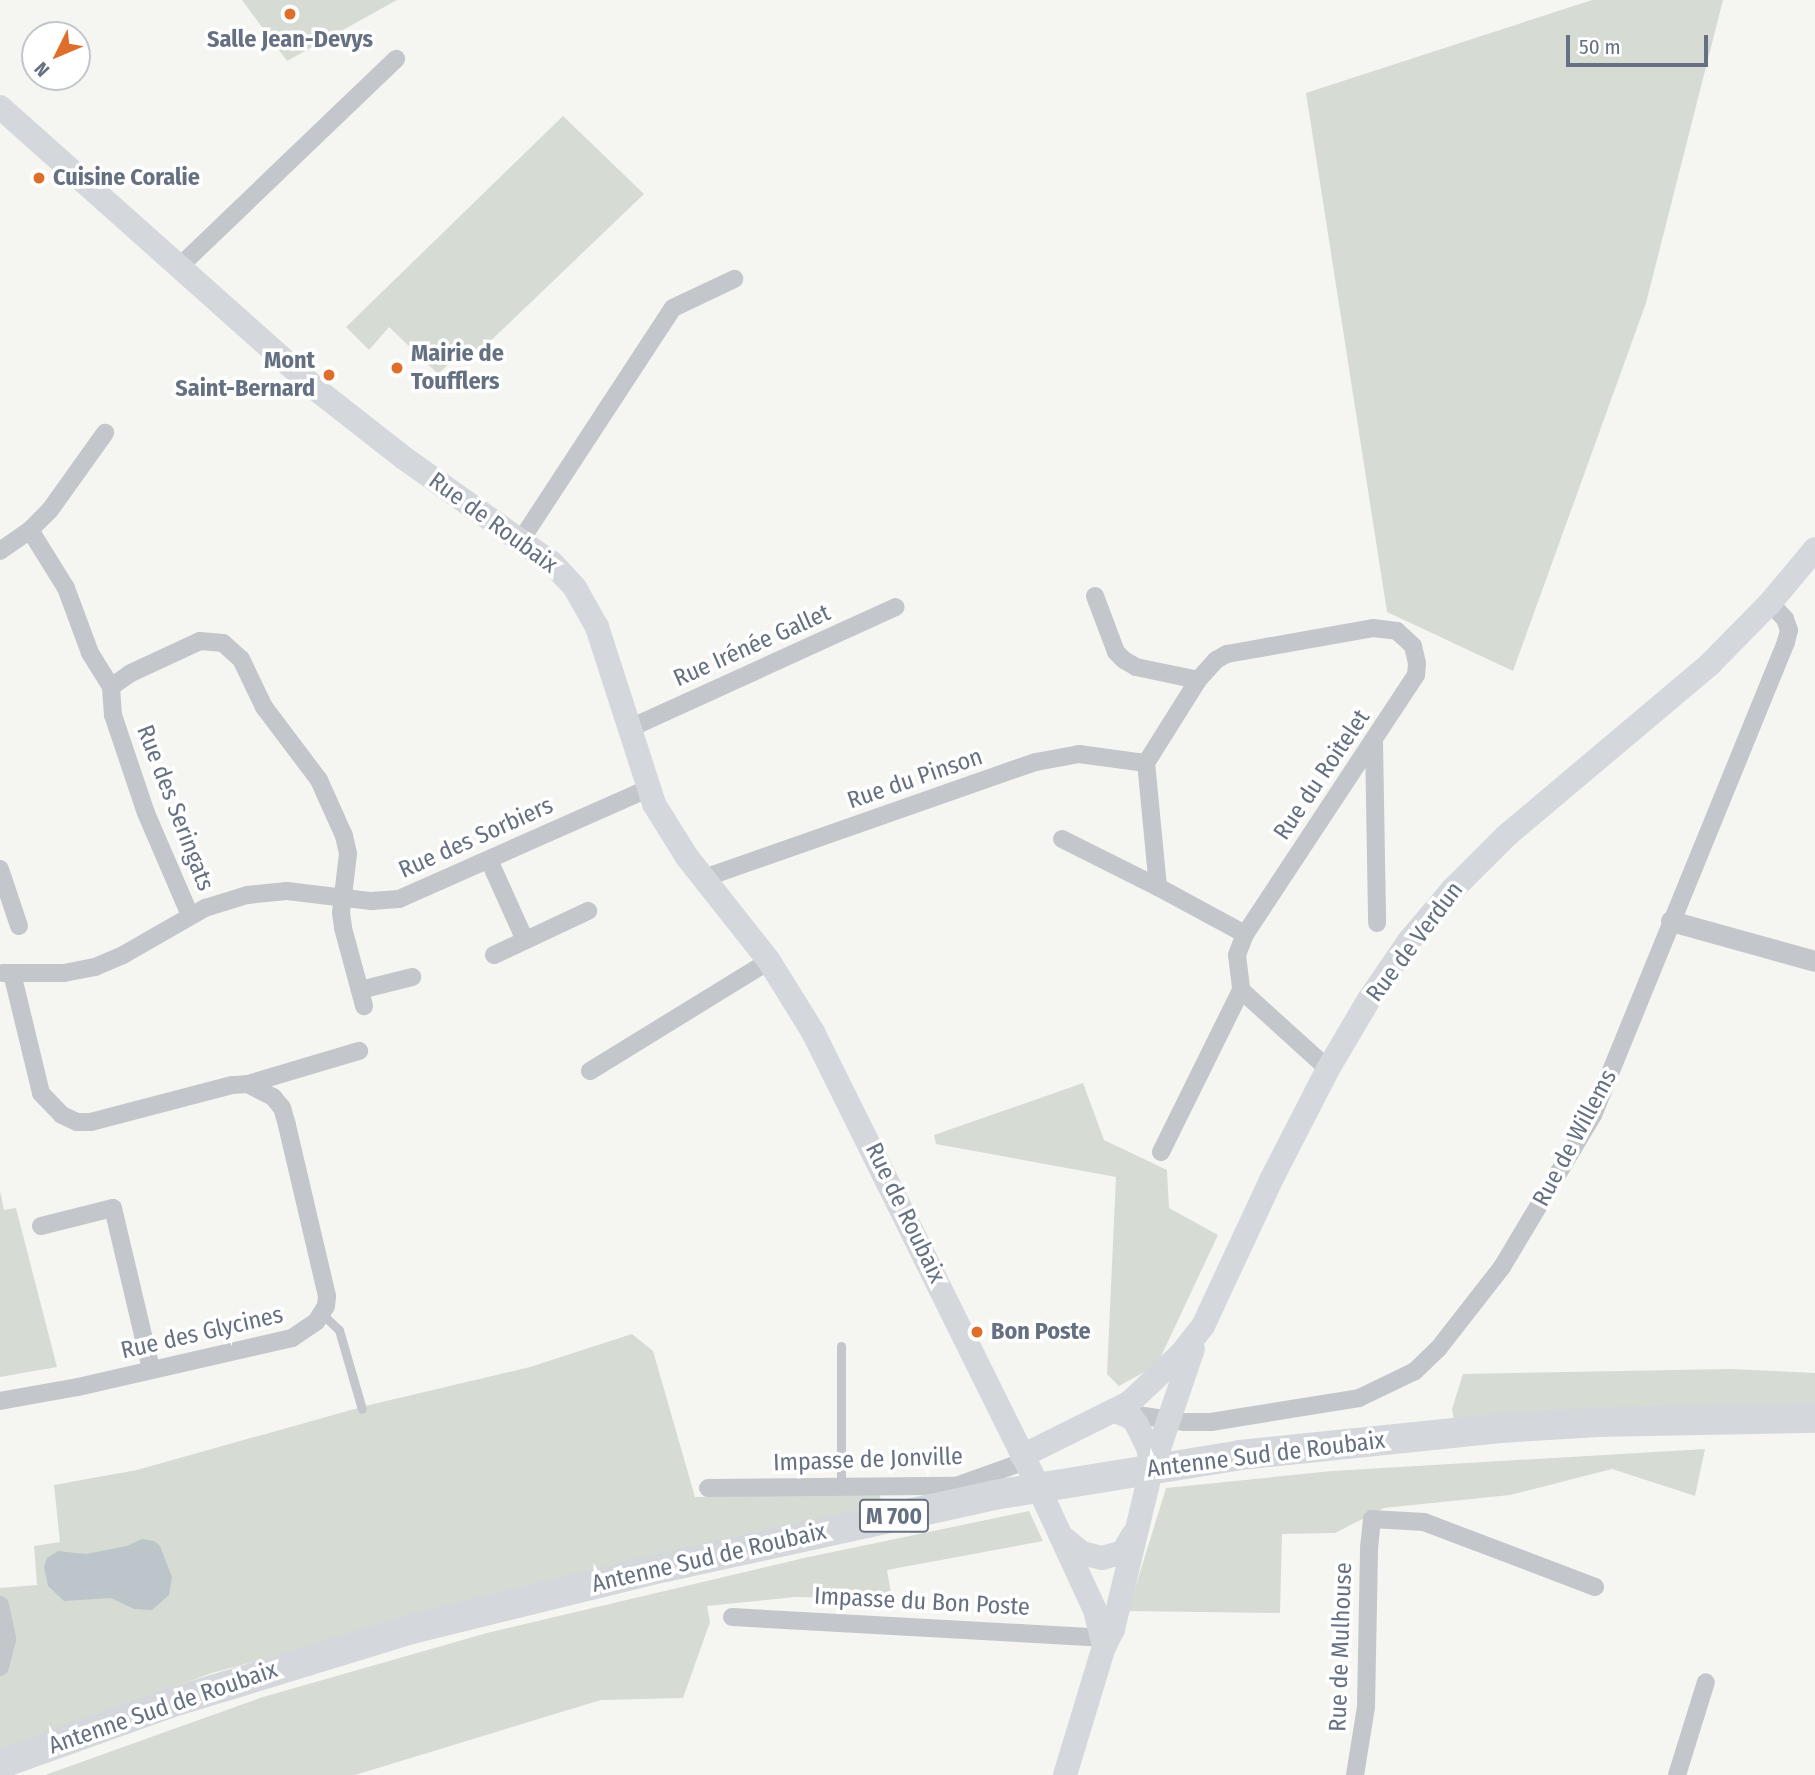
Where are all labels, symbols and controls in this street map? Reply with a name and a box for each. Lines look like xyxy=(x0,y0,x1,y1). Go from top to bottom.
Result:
marker: Salle Jean-Devys xyxy=(282,6,298,22)
north arrow xyxy=(21,21,91,91)
scale bar xyxy=(1570,21,1712,65)
place label: Salle Jean-Devys xyxy=(207,26,373,54)
text: 50 m xyxy=(1579,34,1621,60)
text: N xyxy=(29,57,54,81)
place label: Cuisine Coralie xyxy=(53,164,200,192)
marker: Cuisine Coralie xyxy=(31,170,47,186)
place label: Mairie de Toufflers xyxy=(411,340,504,396)
place label: Mont Saint-Bernard xyxy=(175,347,315,403)
marker: Mairie de Toufflers xyxy=(389,360,405,376)
marker: Mont Saint-Bernard xyxy=(321,367,337,383)
street label: Rue de Roubaix xyxy=(423,467,563,579)
street label: Rue Irénée Gallet xyxy=(669,599,835,693)
street label: Rue du Roitelet xyxy=(1268,704,1376,846)
street label: Rue des Seringats xyxy=(130,721,220,895)
street label: Rue du Pinson xyxy=(844,742,986,816)
street label: Rue des Sorbiers xyxy=(395,791,557,885)
street label: Rue de Verdun xyxy=(1361,876,1469,1008)
street label: Rue de Willems xyxy=(1527,1065,1623,1211)
street label: Rue de Roubaix xyxy=(859,1138,951,1288)
street label: Rue des Glycines xyxy=(118,1300,286,1366)
place label: Bon Poste xyxy=(991,1318,1091,1346)
marker: Bon Poste xyxy=(969,1324,985,1340)
street label: Antenne Sud de Roubaix xyxy=(1145,1426,1387,1484)
street label: Impasse de Jonville xyxy=(773,1442,963,1478)
road number: M 700 xyxy=(857,1497,931,1536)
street label: Antenne Sud de Roubaix xyxy=(589,1517,829,1599)
street label: Rue de Mulhouse xyxy=(1324,1562,1358,1732)
street label: Impasse du Bon Poste xyxy=(814,1582,1030,1622)
street label: Antenne Sud de Roubaix xyxy=(45,1655,281,1761)

